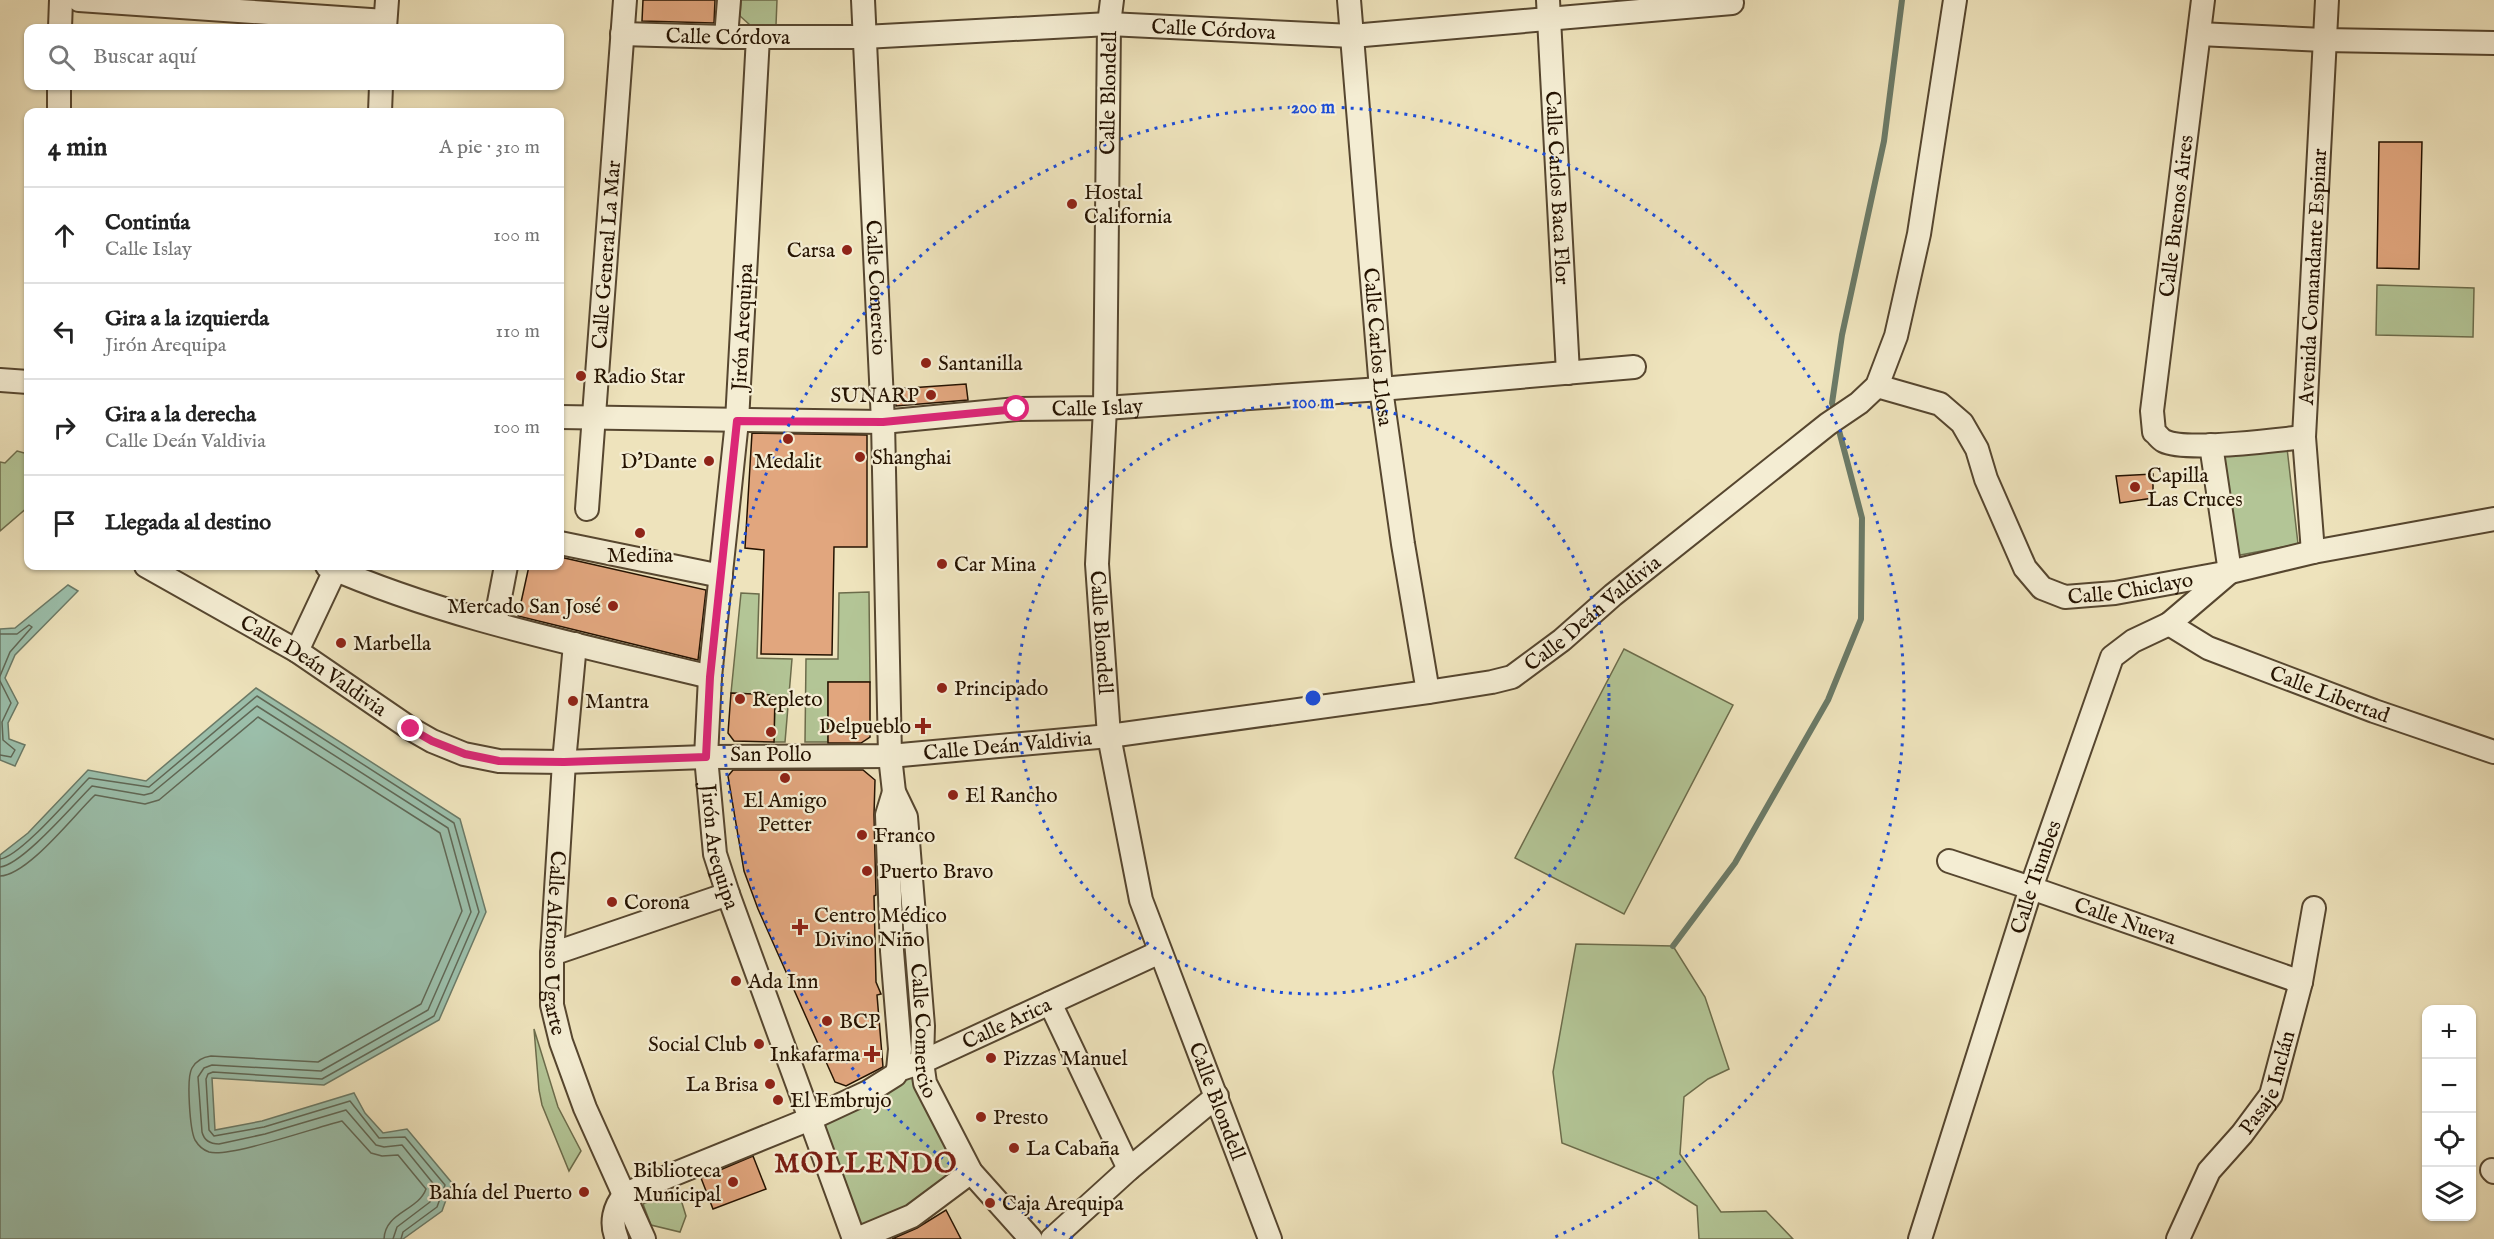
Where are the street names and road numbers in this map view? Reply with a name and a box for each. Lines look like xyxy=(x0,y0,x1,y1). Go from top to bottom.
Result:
street label: Calle Córdova xyxy=(1151,14,1277,47)
street label: Calle Córdova xyxy=(665,23,791,52)
street label: Calle Blondell xyxy=(1095,31,1124,155)
street label: Calle Carlos Baca Flor xyxy=(1538,90,1575,286)
street label: Calle Buenos Aires xyxy=(2154,134,2201,299)
street label: Avenida Comandante Espinar xyxy=(2294,147,2334,407)
street label: Calle General La Mar xyxy=(587,159,628,350)
street label: Calle Comercio xyxy=(858,219,892,356)
street label: Jirón Arequipa xyxy=(727,262,760,393)
street label: Calle Carlos Llosa xyxy=(1356,267,1398,429)
street label: Calle Islay xyxy=(1052,393,1145,424)
street label: Calle Deán Valdivia xyxy=(1520,550,1668,678)
street label: Calle Chiclayo xyxy=(2067,567,2195,612)
street label: Calle Blondell xyxy=(1082,570,1118,696)
street label: Calle Deán Valdivia xyxy=(235,610,392,724)
street label: Calle Libertad xyxy=(2265,661,2394,731)
street label: Calle Deán Valdivia xyxy=(922,726,1094,768)
street label: Jirón Arequipa xyxy=(693,781,745,914)
street label: Calle Tumbes xyxy=(2005,817,2069,938)
street label: Calle Alfonso Ugarte xyxy=(537,850,571,1039)
street label: Calle Nueva xyxy=(2070,892,2180,953)
street label: Calle Comercio xyxy=(903,962,943,1103)
street label: Calle Arica xyxy=(958,992,1057,1057)
street label: Pasaje Inclán xyxy=(2234,1028,2302,1141)
street label: Calle Blondell xyxy=(1181,1039,1251,1165)

